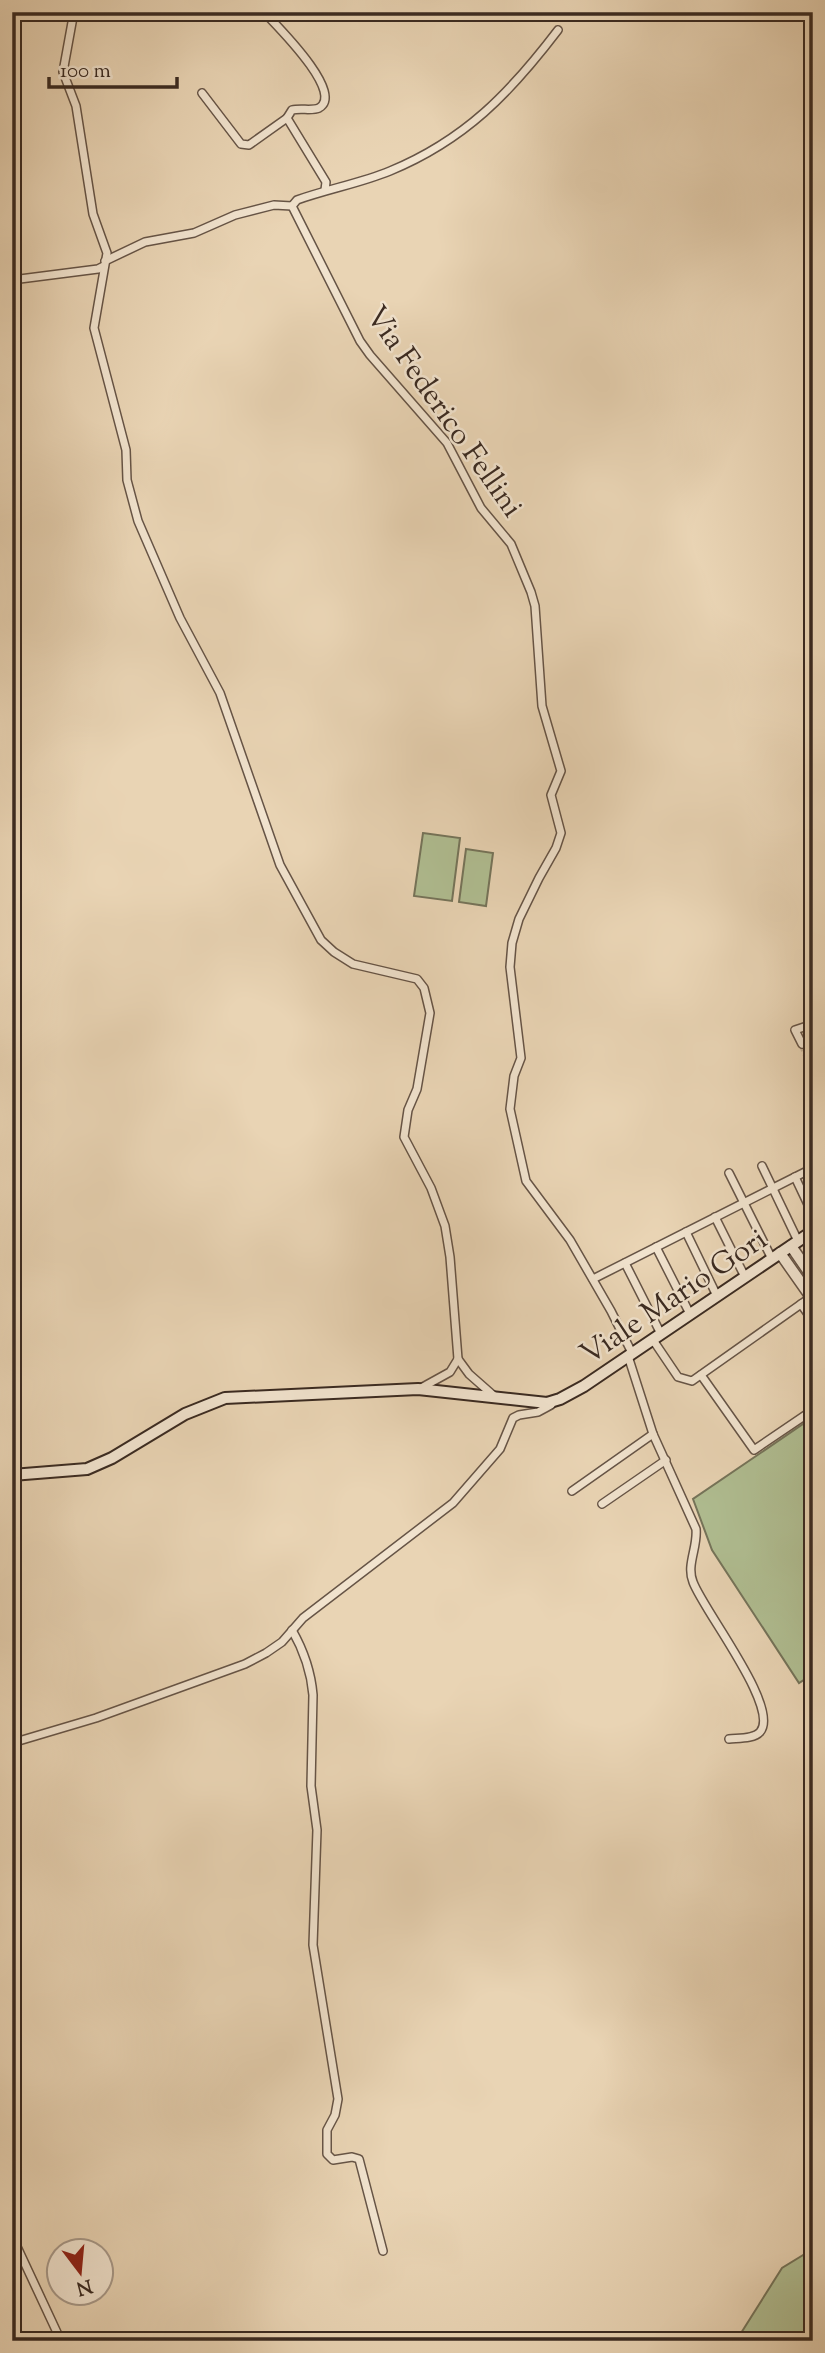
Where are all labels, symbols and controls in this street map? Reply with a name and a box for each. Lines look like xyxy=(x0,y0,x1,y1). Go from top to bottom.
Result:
scale bar xyxy=(49,46,177,90)
text: 100 m xyxy=(60,57,111,87)
street label: Via Federico Fellini xyxy=(354,298,532,527)
street label: Viale Mario Gori xyxy=(572,1219,777,1377)
north arrow xyxy=(46,2238,116,2308)
text: N xyxy=(73,2271,95,2301)

